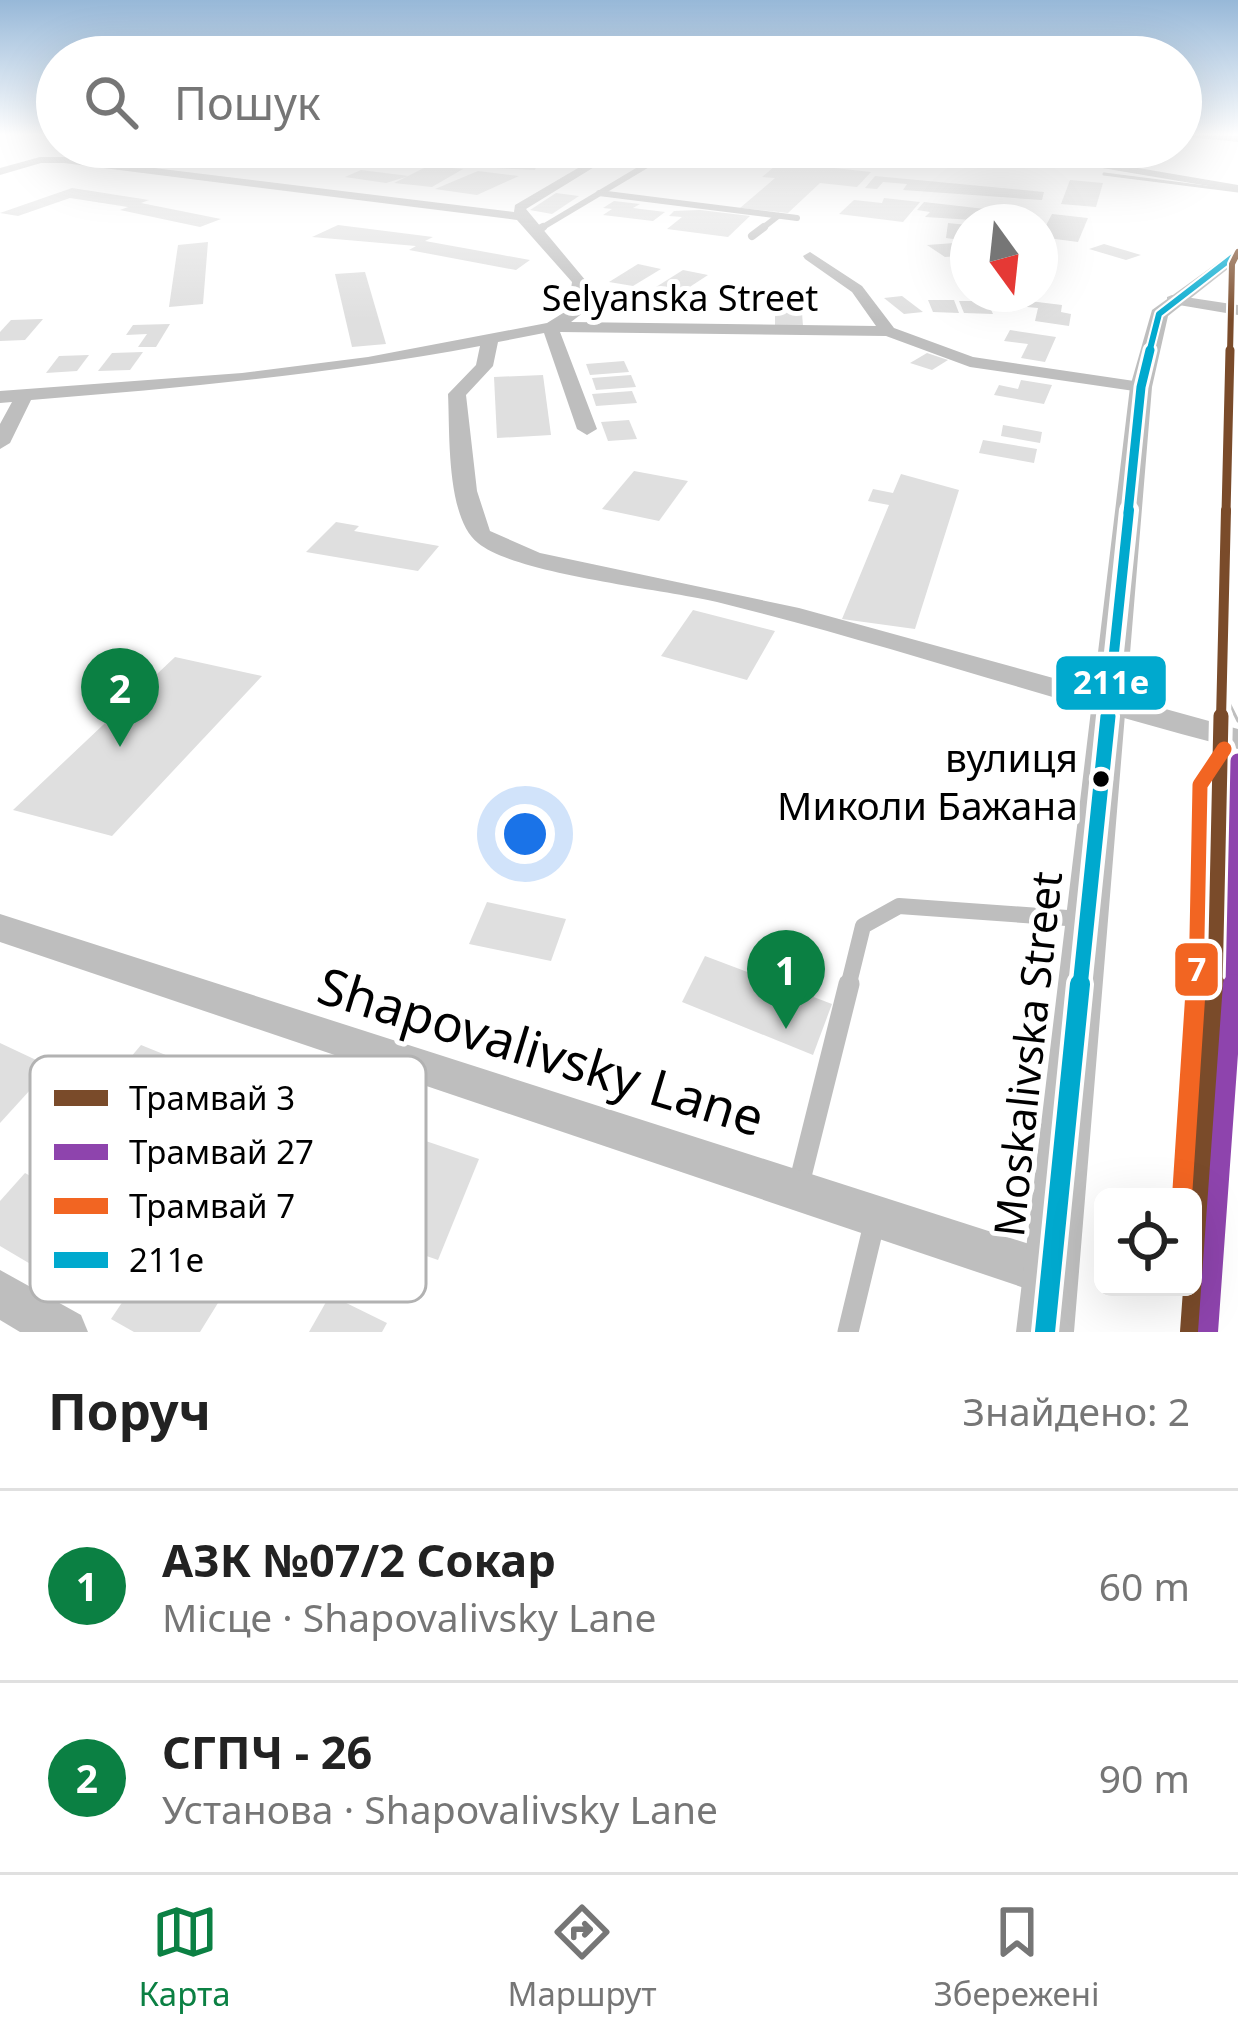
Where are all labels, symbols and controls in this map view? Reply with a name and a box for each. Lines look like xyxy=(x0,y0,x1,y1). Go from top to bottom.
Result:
search box xyxy=(36,36,1202,168)
icon: search xyxy=(78,69,144,135)
text: Пошук xyxy=(174,72,321,133)
north arrow xyxy=(950,204,1058,312)
street label: Selyanska Street xyxy=(542,273,818,322)
pin: 2 xyxy=(81,648,159,747)
line badge: 211е xyxy=(1054,654,1168,712)
text: 211е xyxy=(1073,659,1149,704)
place label: вулиця Миколи Бажана xyxy=(777,730,1078,831)
marker: вулиця Миколи Бажана xyxy=(1090,768,1112,790)
your location xyxy=(495,804,555,864)
street label: Moskalivska Street xyxy=(979,868,1074,1239)
pin: 1 xyxy=(747,930,825,1029)
line badge: 7 xyxy=(1173,941,1220,998)
text: 7 xyxy=(1188,946,1206,991)
street label: Shapovalivsky Lane xyxy=(310,949,773,1151)
legend xyxy=(30,1056,426,1302)
text: Трамвай 3 xyxy=(129,1075,295,1120)
text: Трамвай 27 xyxy=(129,1129,314,1174)
text: Трамвай 7 xyxy=(129,1183,295,1228)
map controls xyxy=(1094,1188,1202,1296)
button: locate xyxy=(1094,1188,1202,1296)
text: 211е xyxy=(129,1237,204,1282)
text: Поруч xyxy=(48,1375,211,1445)
text: Знайдено: 2 xyxy=(962,1384,1190,1437)
text: АЗК №07/2 Сокар xyxy=(162,1529,556,1590)
text: 1 xyxy=(76,1559,98,1612)
text: 60 m xyxy=(1099,1559,1190,1612)
text: Місце · Shapovalivsky Lane xyxy=(162,1590,657,1643)
text: СГПЧ - 26 xyxy=(162,1721,372,1782)
text: 2 xyxy=(76,1751,98,1804)
text: 90 m xyxy=(1099,1751,1190,1804)
text: Установа · Shapovalivsky Lane xyxy=(162,1782,718,1835)
tab: Карта xyxy=(139,1899,231,2016)
tab: Маршрут xyxy=(508,1899,657,2016)
tab: Збережені xyxy=(934,1899,1100,2016)

